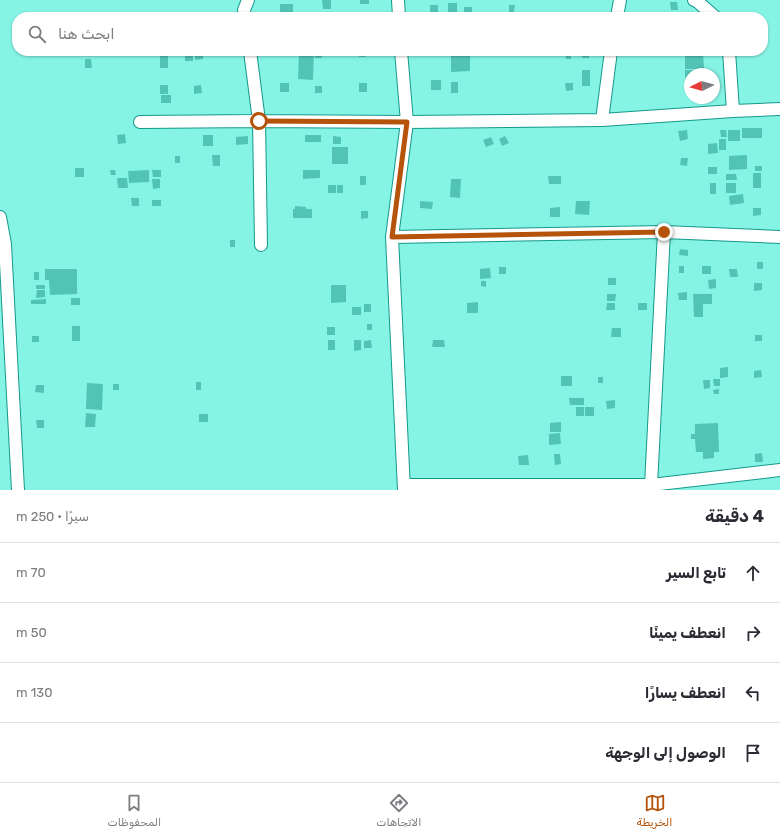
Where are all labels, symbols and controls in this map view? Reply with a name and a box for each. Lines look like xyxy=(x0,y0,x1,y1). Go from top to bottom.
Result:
search box xyxy=(12,12,768,56)
icon: search xyxy=(26,23,48,45)
text: ابحث هنا xyxy=(58,25,115,43)
north arrow xyxy=(684,68,720,104)
route start xyxy=(250,112,268,130)
route end xyxy=(655,223,673,241)
text: 4 دقيقة xyxy=(705,506,764,526)
text: سيرًا · 250 m xyxy=(16,509,89,524)
icon: ahead xyxy=(742,562,764,584)
text: تابع السير xyxy=(666,564,726,582)
text: 70 m xyxy=(16,565,46,580)
icon: right xyxy=(742,622,764,644)
text: انعطف يمينًا xyxy=(649,624,726,642)
text: 50 m xyxy=(16,625,47,640)
icon: left xyxy=(742,682,764,704)
text: انعطف يسارًا xyxy=(645,684,726,702)
text: 130 m xyxy=(16,685,52,700)
icon: arrive xyxy=(742,742,764,764)
text: الوصول إلى الوجهة xyxy=(605,744,726,762)
tab: المحفوظات xyxy=(108,792,161,829)
tab: الاتجاهات xyxy=(376,792,421,829)
tab: الخريطة xyxy=(637,792,672,829)

